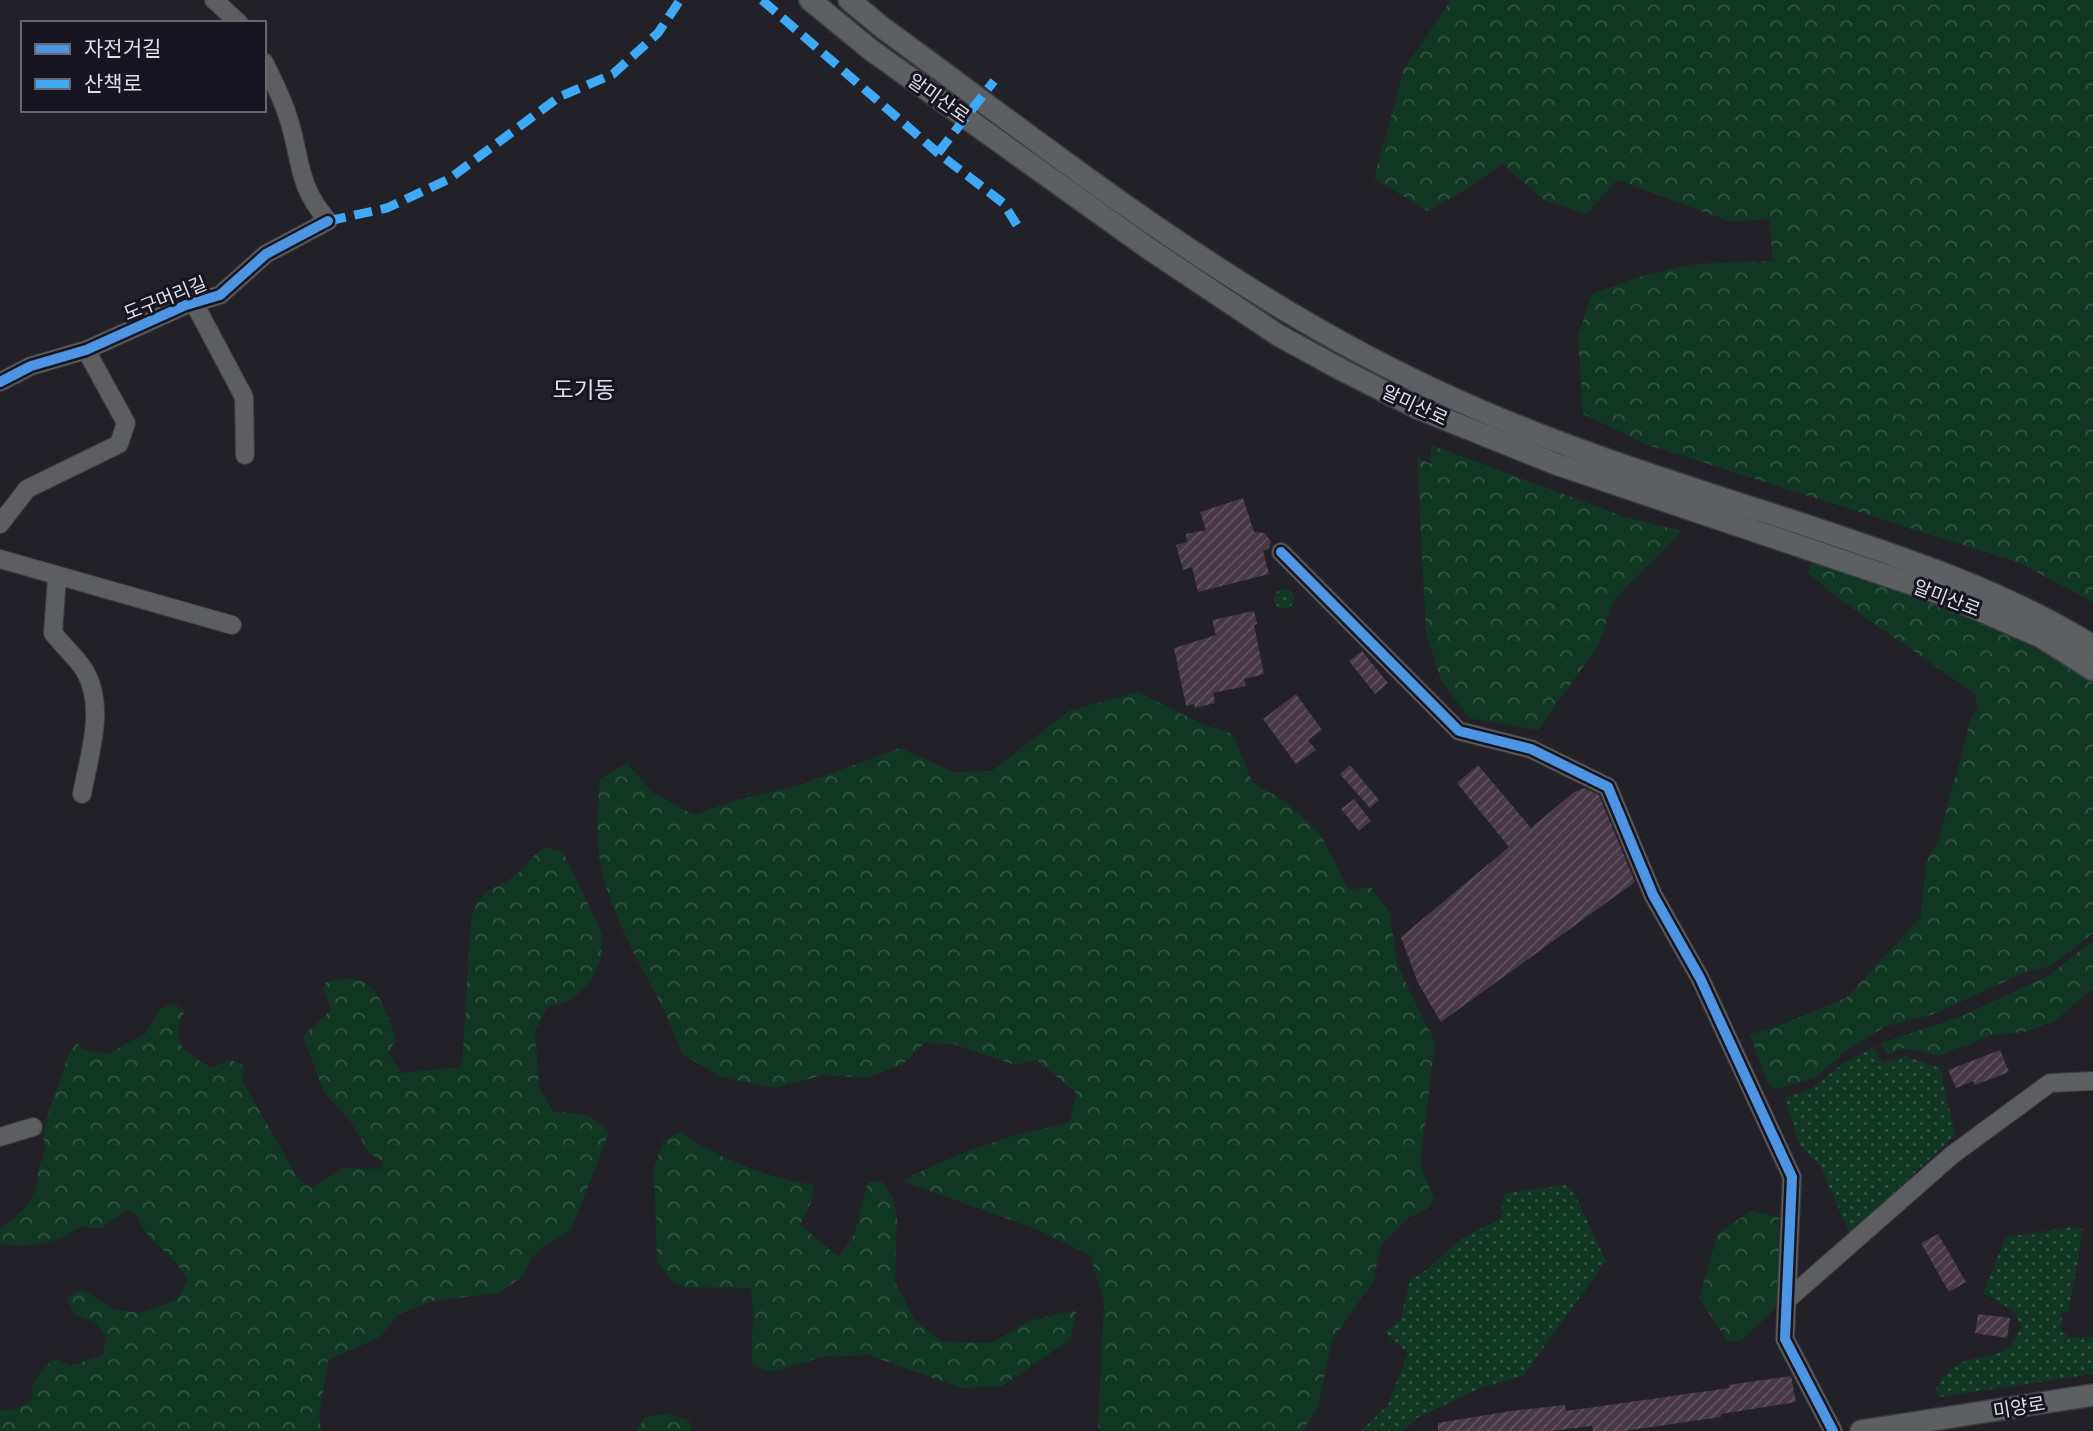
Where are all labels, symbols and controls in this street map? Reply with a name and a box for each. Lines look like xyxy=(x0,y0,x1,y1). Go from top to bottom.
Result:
legend xyxy=(21,21,266,112)
text: 자전거길 xyxy=(84,36,161,62)
street label: 알미산로 xyxy=(903,69,974,128)
text: 산책로 xyxy=(84,71,142,97)
street label: 도구머리길 xyxy=(120,271,210,325)
district label: 도기동 xyxy=(552,376,616,404)
street label: 알미산로 xyxy=(1378,380,1451,431)
street label: 알미산로 xyxy=(1910,575,1984,622)
street label: 미양로 xyxy=(1991,1392,2047,1423)

